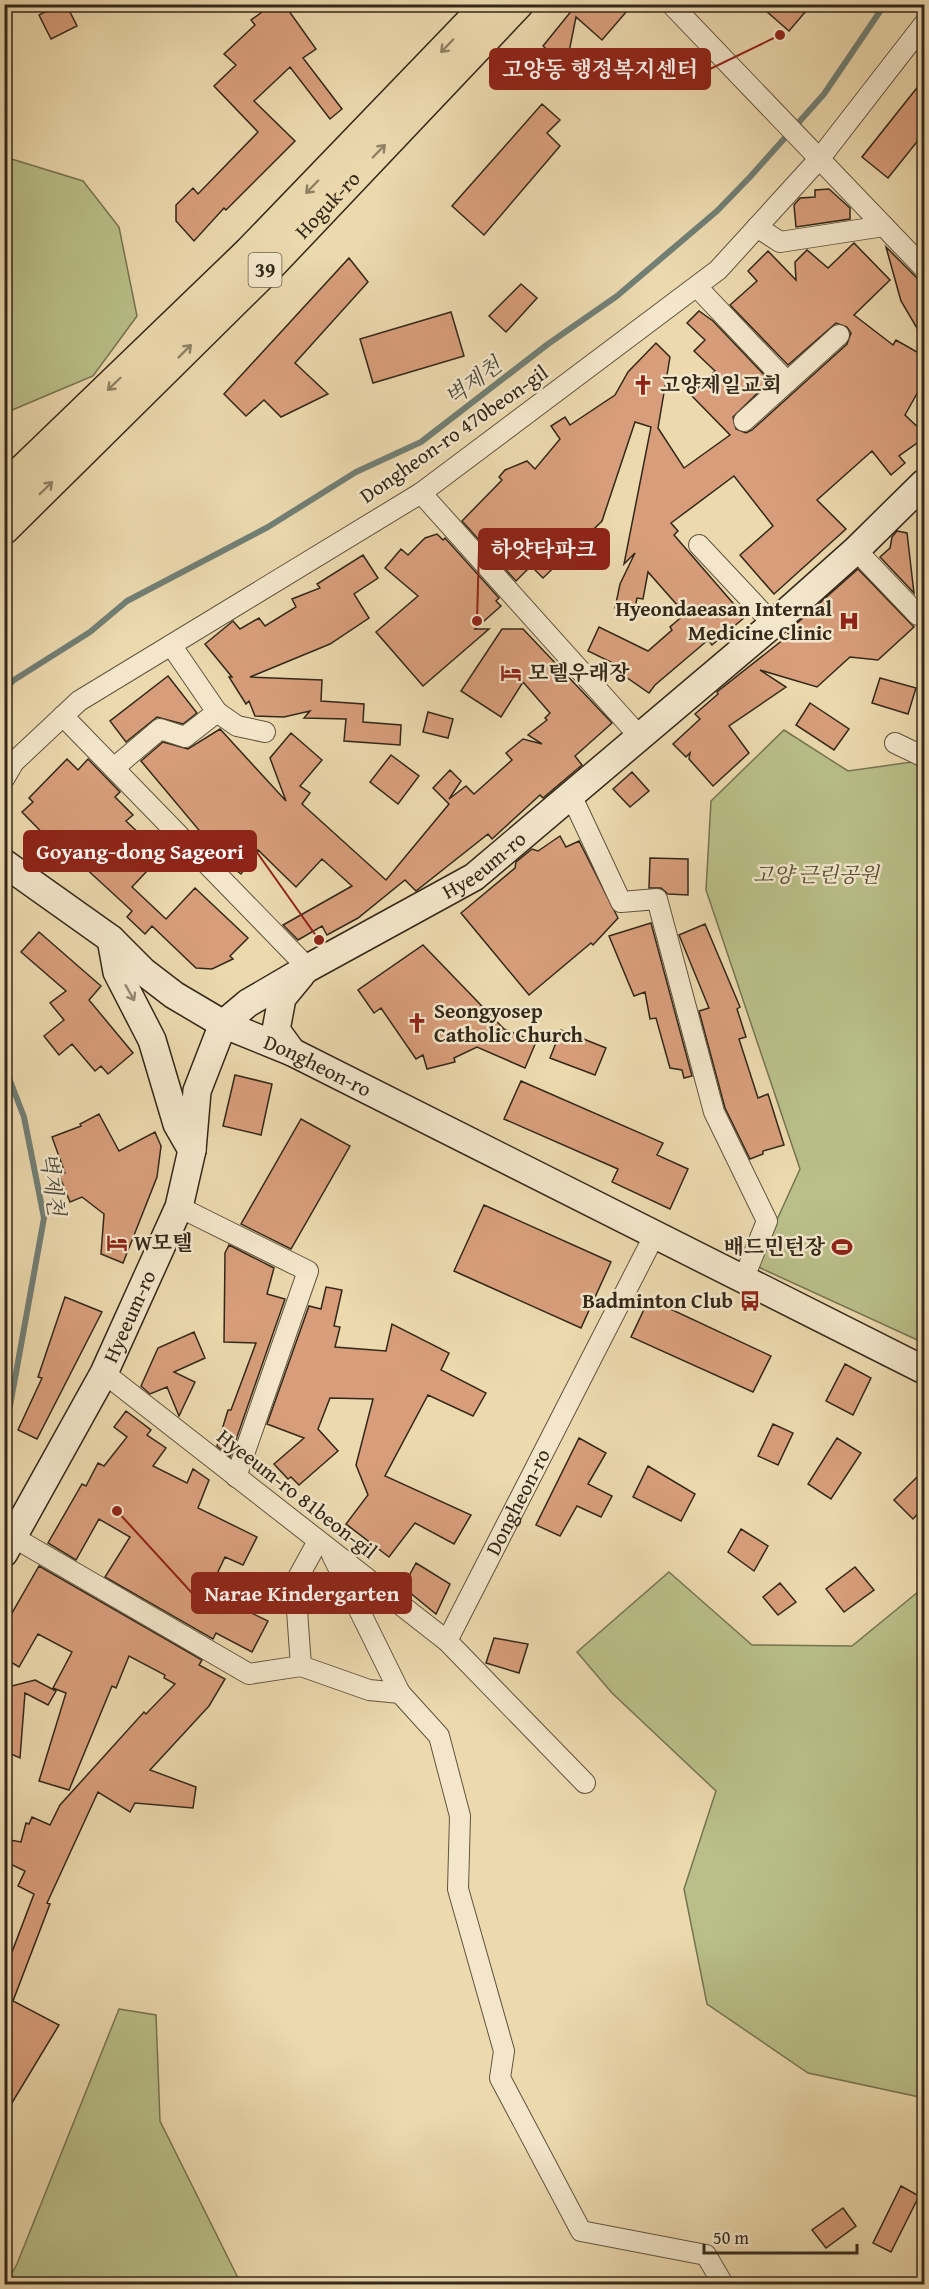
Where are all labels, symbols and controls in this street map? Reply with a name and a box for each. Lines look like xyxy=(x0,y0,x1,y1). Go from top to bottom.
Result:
one-way arrow xyxy=(440,39,454,54)
callout: 고양동 행정복지센터 xyxy=(490,49,710,89)
text: 고양동 행정복지센터 xyxy=(502,53,698,85)
one-way arrow xyxy=(372,143,387,158)
street label: Hoguk-ro xyxy=(287,164,367,246)
one-way arrow xyxy=(304,179,319,194)
road number: 39 xyxy=(248,253,282,287)
one-way arrow xyxy=(178,344,193,359)
water label: 벽제천 xyxy=(438,348,509,413)
street label: Dongheon-ro 470beon-gil xyxy=(353,357,554,510)
place label: 고양제일교회 xyxy=(660,369,782,400)
church icon: 고양제일교회 xyxy=(631,373,655,397)
one-way arrow xyxy=(107,377,122,391)
one-way arrow xyxy=(39,481,54,495)
callout: 하얏타파크 xyxy=(479,529,609,569)
text: 하얏타파크 xyxy=(491,533,597,565)
place label: Hyeondaeasan Internal Medicine Clinic xyxy=(615,593,832,648)
hospital icon: Hyeondaeasan Internal Medicine Clinic xyxy=(837,609,861,633)
place label: 모텔우래장 xyxy=(528,657,630,688)
hotel icon: 모텔우래장 xyxy=(499,661,523,685)
street label: Hyeeum-ro xyxy=(436,823,533,907)
callout: Goyang-dong Sageori xyxy=(24,831,256,871)
text: Goyang-dong Sageori xyxy=(36,835,244,867)
park label: 고양 근린공원 xyxy=(753,859,881,890)
one-way arrow xyxy=(125,984,136,1002)
place label: Seongyosep Catholic Church xyxy=(434,995,584,1050)
church icon: Seongyosep Catholic Church xyxy=(405,1011,429,1035)
street label: Dongheon-ro xyxy=(259,1026,377,1104)
water label: 벽제천 xyxy=(33,1150,74,1220)
place label: W모텔 xyxy=(134,1227,192,1258)
hotel icon: W모텔 xyxy=(105,1231,129,1255)
place label: 배드민턴장 xyxy=(724,1231,826,1262)
sports icon: 배드민턴장 xyxy=(830,1235,854,1259)
street label: Hyeeum-ro xyxy=(95,1265,164,1367)
place label: Badminton Club xyxy=(582,1285,733,1316)
bus stop icon: Badminton Club xyxy=(738,1289,762,1313)
street label: Hyeeum-ro 81beon-gil xyxy=(211,1421,384,1566)
street label: Dongheon-ro xyxy=(477,1443,558,1561)
callout: Narae Kindergarten xyxy=(192,1573,411,1613)
text: Narae Kindergarten xyxy=(204,1577,400,1609)
scale bar xyxy=(704,2217,857,2255)
text: 50 m xyxy=(713,2224,749,2251)

